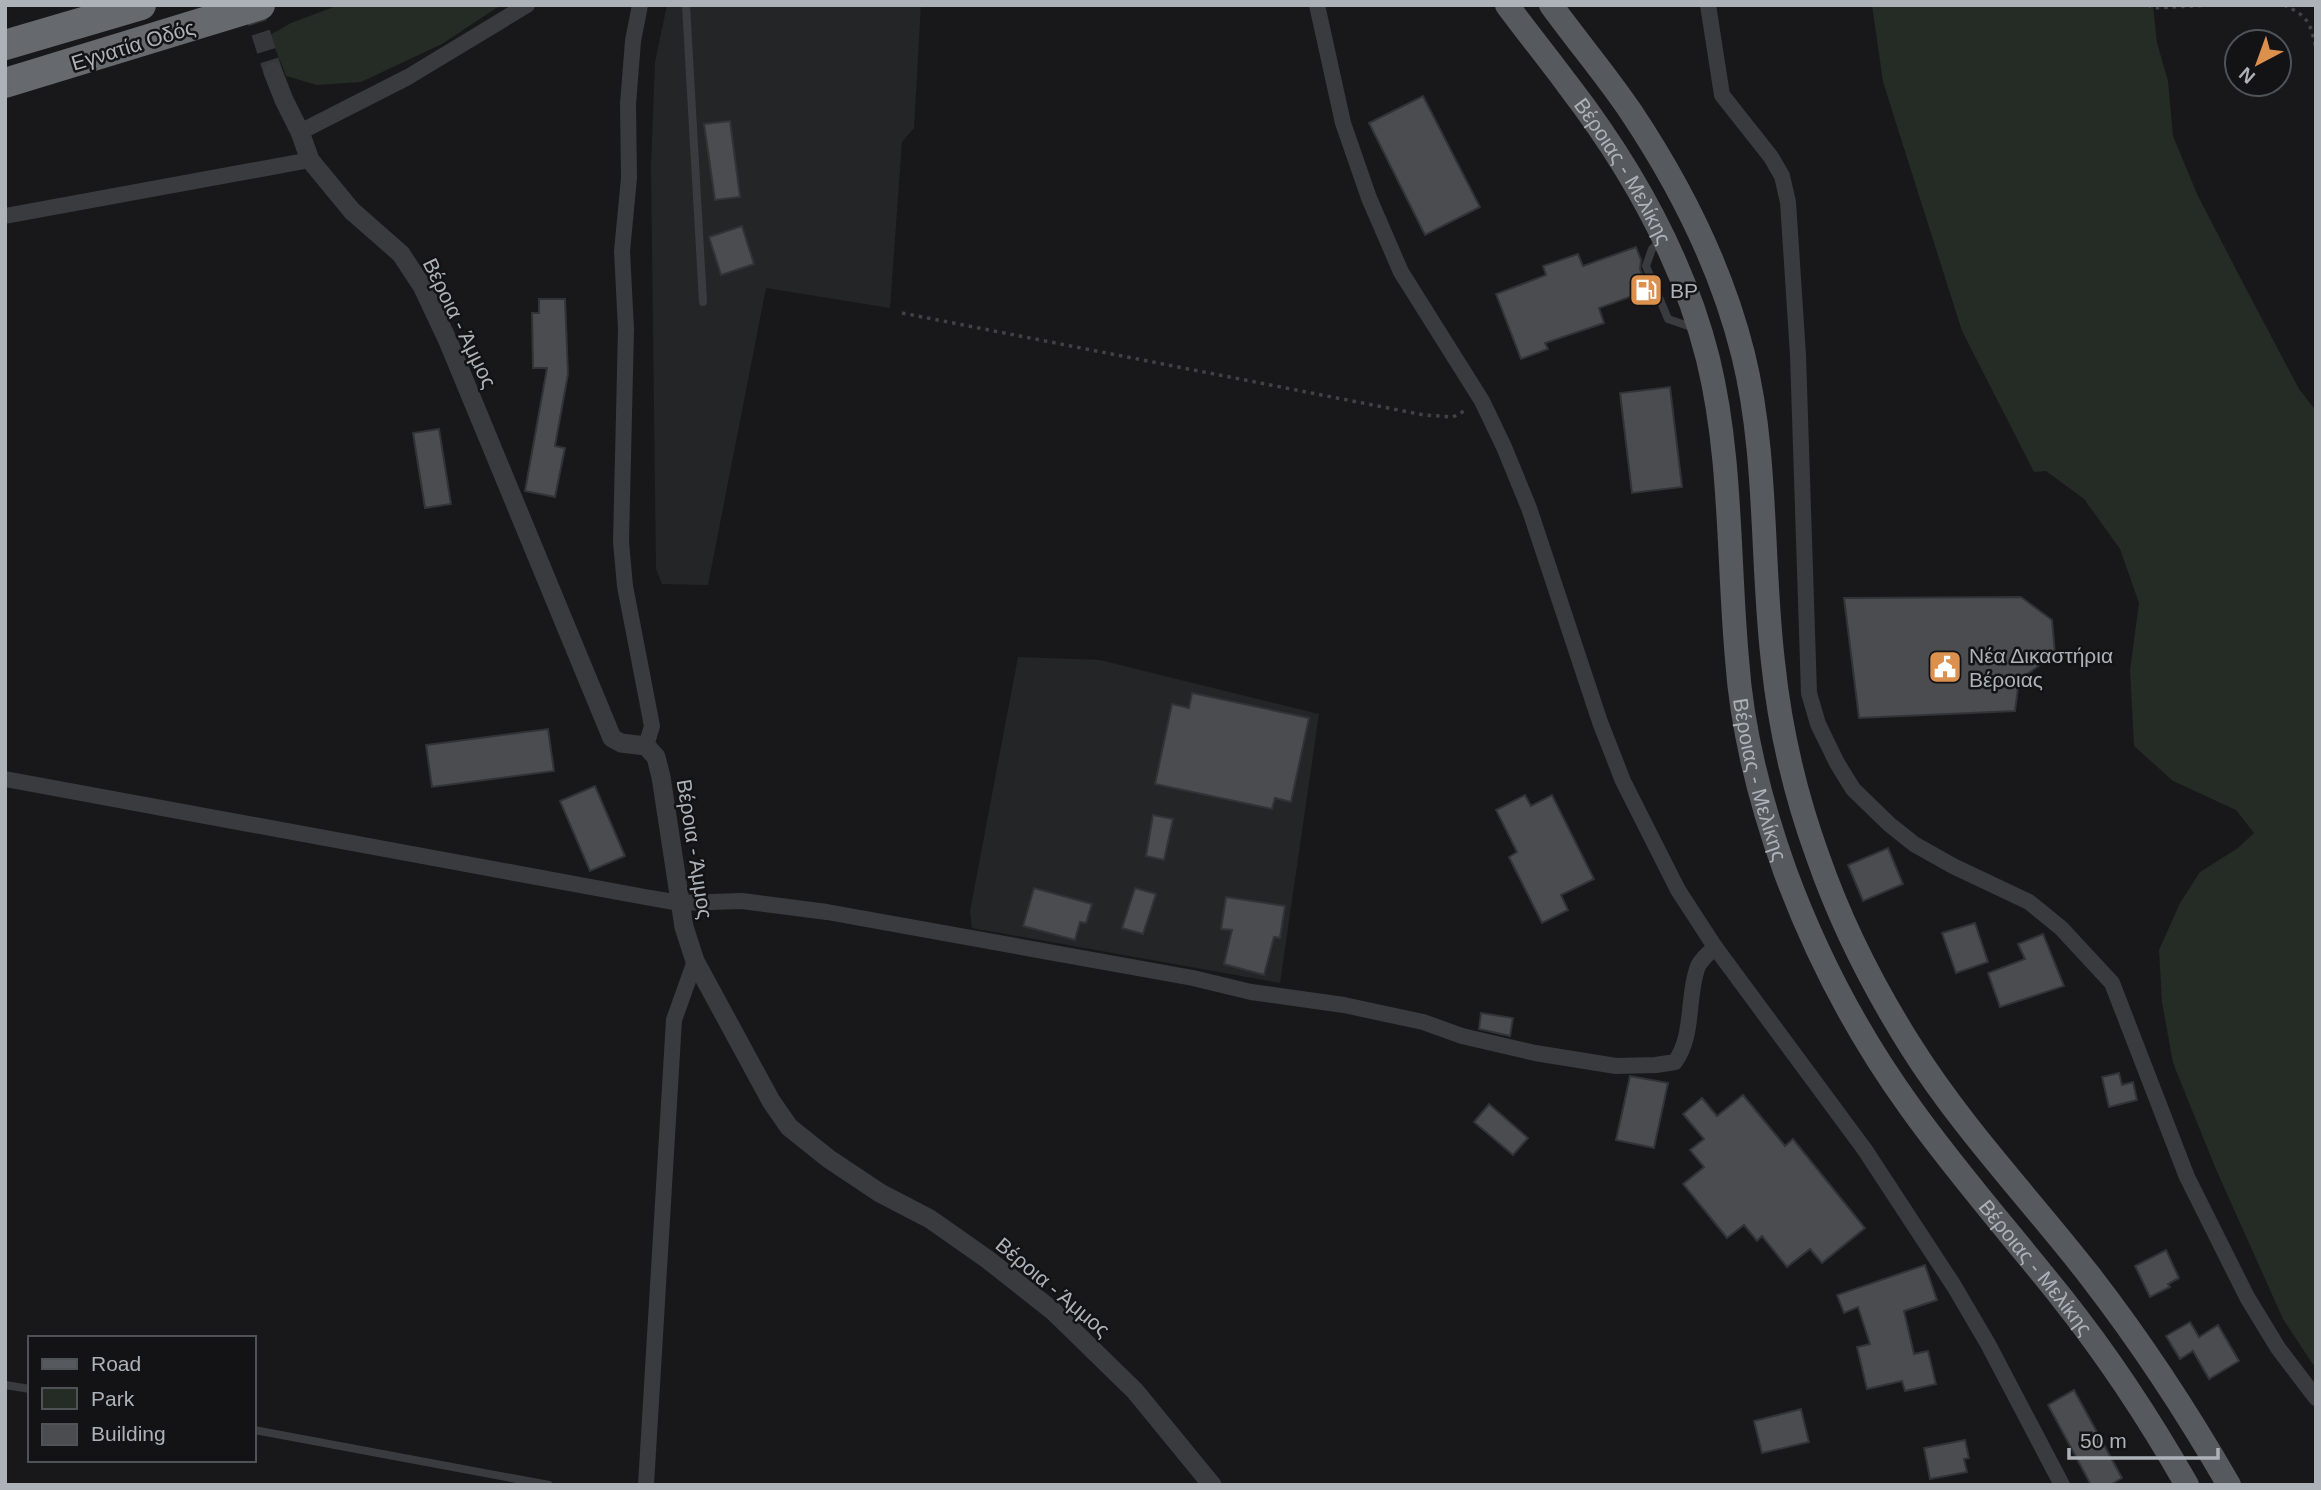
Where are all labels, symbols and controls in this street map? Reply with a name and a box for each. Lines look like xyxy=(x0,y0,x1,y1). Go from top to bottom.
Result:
street label: Εγνατία Οδός xyxy=(68,15,198,75)
north arrow xyxy=(2223,28,2293,98)
text: N xyxy=(2235,63,2259,88)
street label: Βέροιας - Μελίκης xyxy=(1570,93,1676,248)
street label: Βέροια - Άμμος xyxy=(419,254,501,392)
fuel station icon: BP xyxy=(1627,271,1665,309)
place label: BP xyxy=(1670,279,1698,302)
place label: Νέα Δικαστήρια Βέροιας xyxy=(1969,644,2113,691)
public building icon: Νέα Δικαστήρια Βέροιας xyxy=(1926,648,1964,686)
street label: Βέροιας - Μελίκης xyxy=(1730,696,1792,864)
street label: Βέροια - Άμμος xyxy=(673,777,717,921)
street label: Βέροιας - Μελίκης xyxy=(1975,1195,2097,1339)
street label: Βέροια - Άμμος xyxy=(991,1233,1115,1341)
legend xyxy=(28,1336,256,1462)
text: Road xyxy=(91,1352,141,1375)
text: Park xyxy=(91,1387,135,1410)
scale bar xyxy=(2069,1416,2218,1460)
text: Building xyxy=(91,1422,166,1445)
text: 50 m xyxy=(2080,1429,2127,1452)

